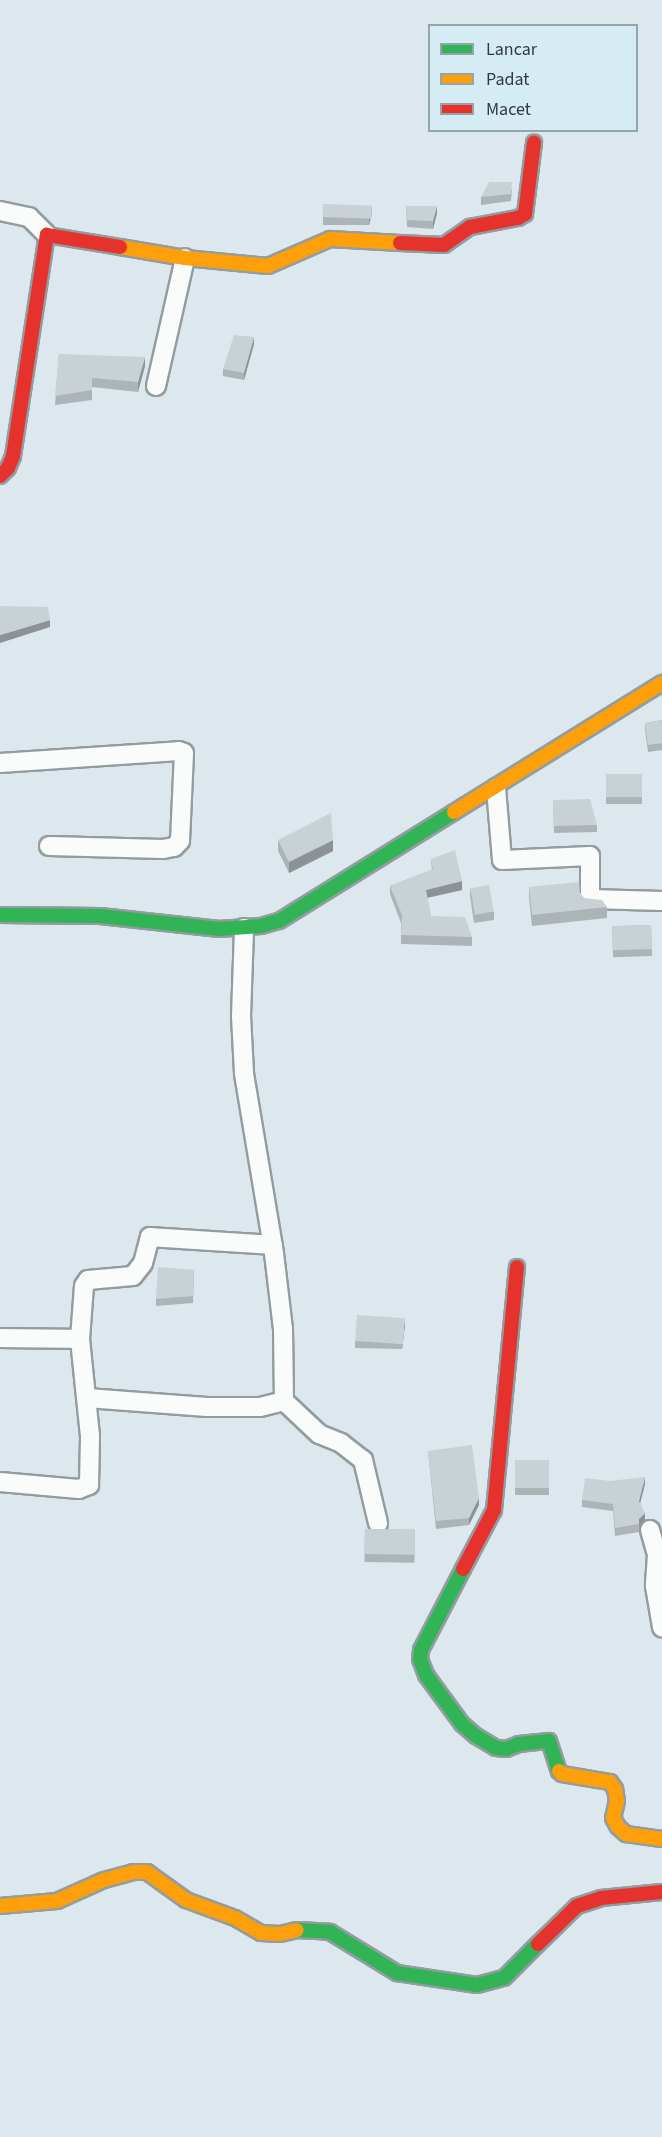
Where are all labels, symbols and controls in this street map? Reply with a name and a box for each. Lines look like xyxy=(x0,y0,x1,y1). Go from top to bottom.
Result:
legend xyxy=(428,24,638,132)
text: Lancar xyxy=(486,37,537,62)
text: Padat xyxy=(486,67,529,92)
text: Macet xyxy=(486,97,531,122)

